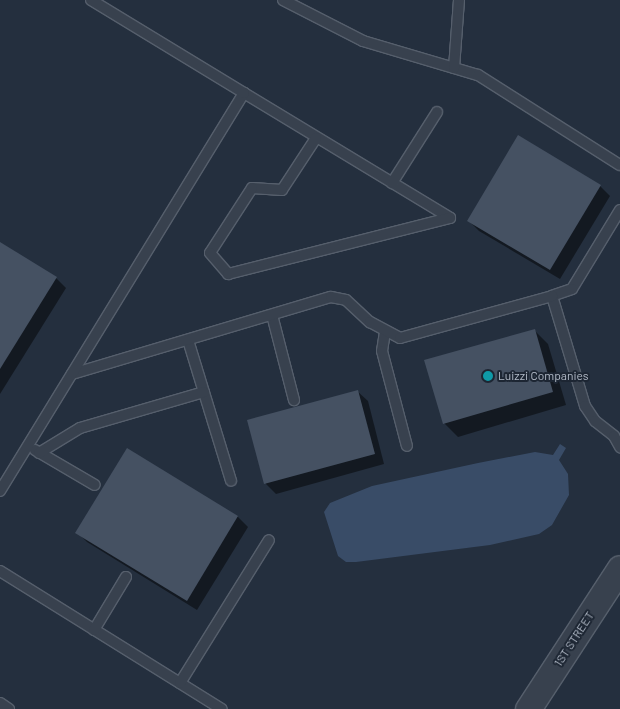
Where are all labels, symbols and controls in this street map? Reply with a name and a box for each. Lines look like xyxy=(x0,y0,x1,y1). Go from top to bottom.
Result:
place label: Luizzi Companies xyxy=(498,369,589,383)
marker: Luizzi Companies xyxy=(482,370,494,382)
street label: 1ST STREET xyxy=(551,609,597,669)

